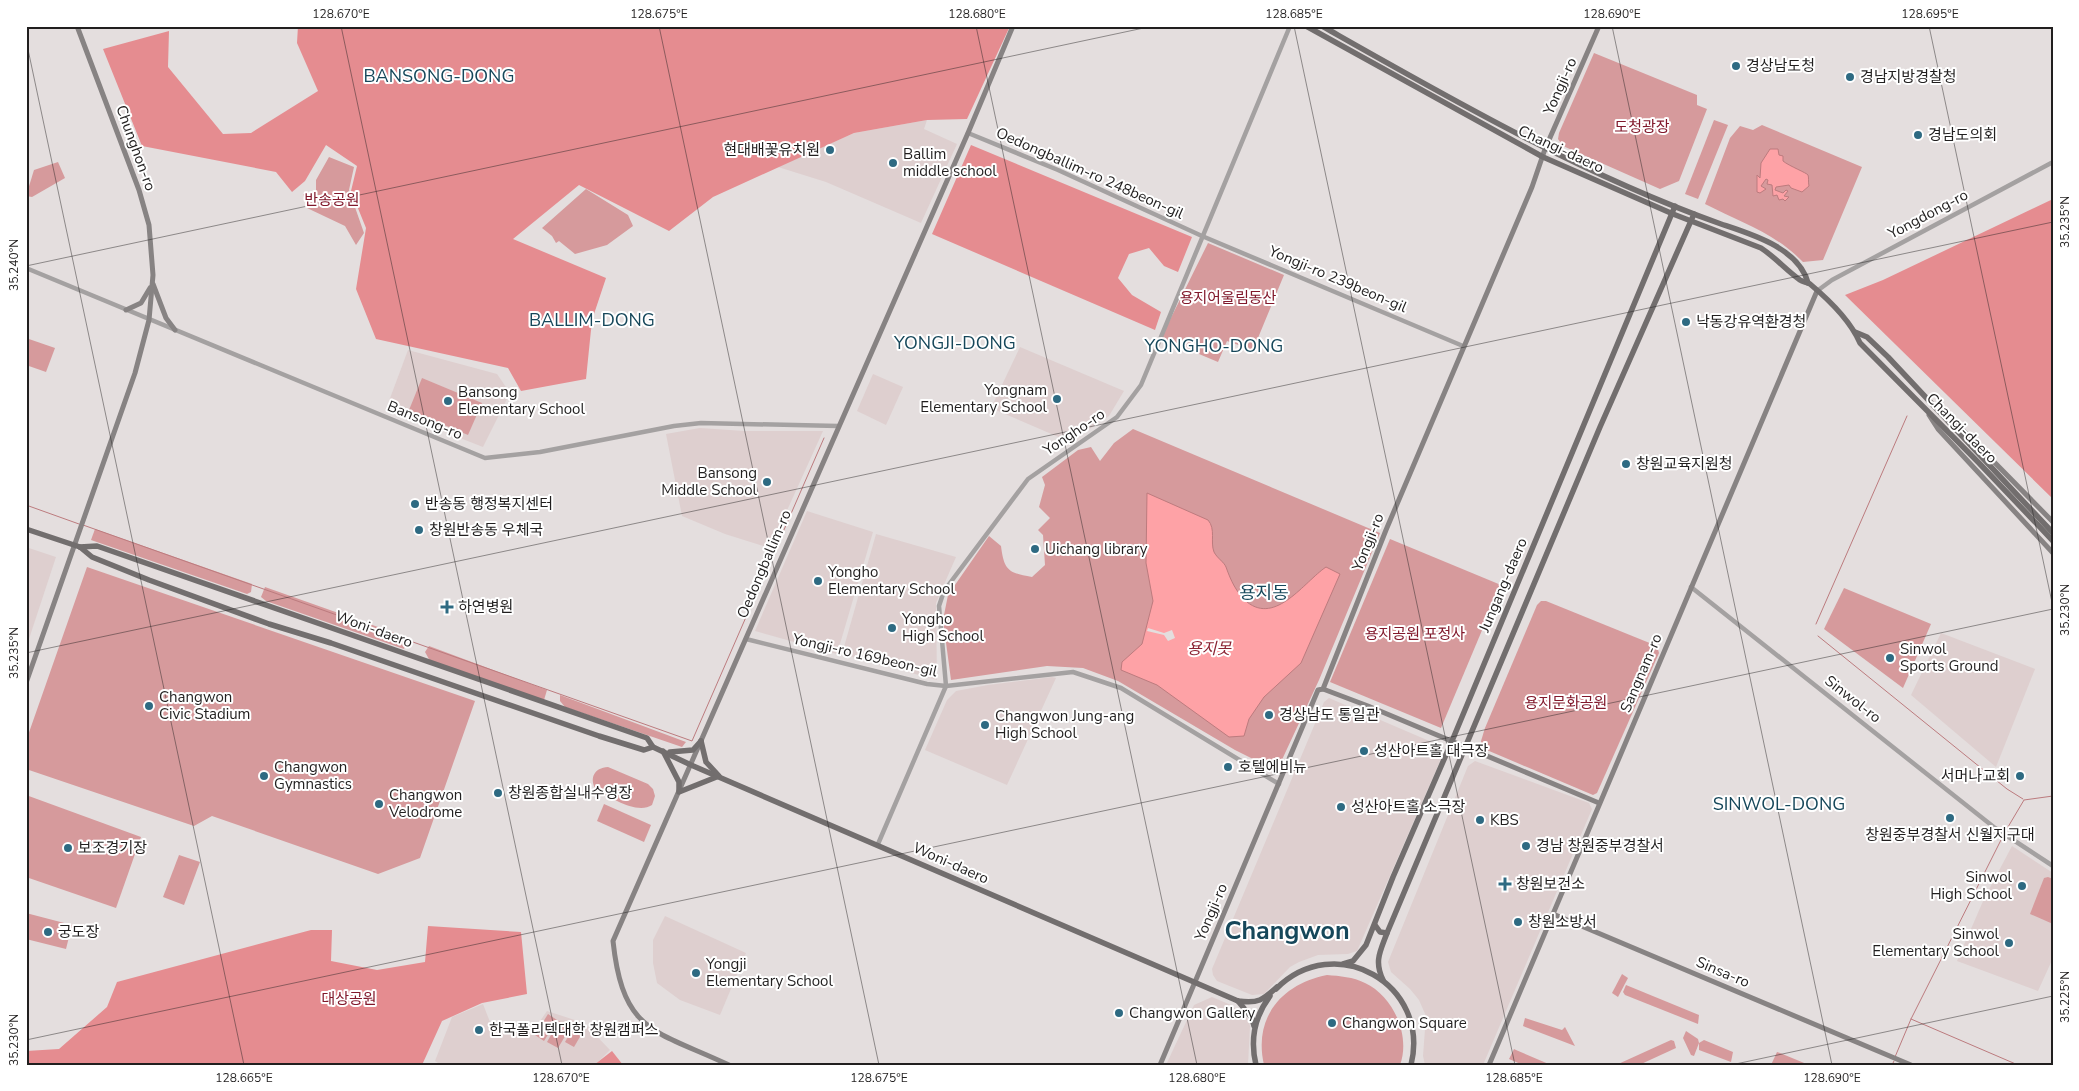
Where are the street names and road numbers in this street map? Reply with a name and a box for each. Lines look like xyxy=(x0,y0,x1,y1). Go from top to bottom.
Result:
street label: Yongji-ro xyxy=(1538,54,1581,119)
street label: Chunghon-ro xyxy=(111,102,161,194)
street label: Changi-daero xyxy=(1515,120,1607,178)
street label: Oedongballim-ro 248beon-gil xyxy=(993,122,1188,224)
street label: Yongdong-ro xyxy=(1884,185,1971,244)
street label: Yongji-ro 239beon-gil xyxy=(1265,240,1411,317)
street label: Changi-daero xyxy=(1922,388,2002,468)
street label: Bansong-ro xyxy=(384,396,466,444)
street label: Yongho-ro xyxy=(1038,404,1109,461)
street label: Oedongballim-ro xyxy=(732,507,796,621)
street label: Yongji-ro xyxy=(1347,510,1389,575)
street label: Jungang-daero xyxy=(1474,535,1532,636)
street label: Woni-daero xyxy=(333,606,415,652)
street label: Yongji-ro 169beon-gil xyxy=(790,628,940,682)
street label: Sangnam-ro xyxy=(1615,631,1667,715)
street label: Sinwol-ro xyxy=(1821,671,1885,727)
street label: Woni-daero xyxy=(910,837,992,889)
street label: Yongji-ro xyxy=(1190,880,1232,945)
street label: Sinsa-ro xyxy=(1693,952,1753,992)

